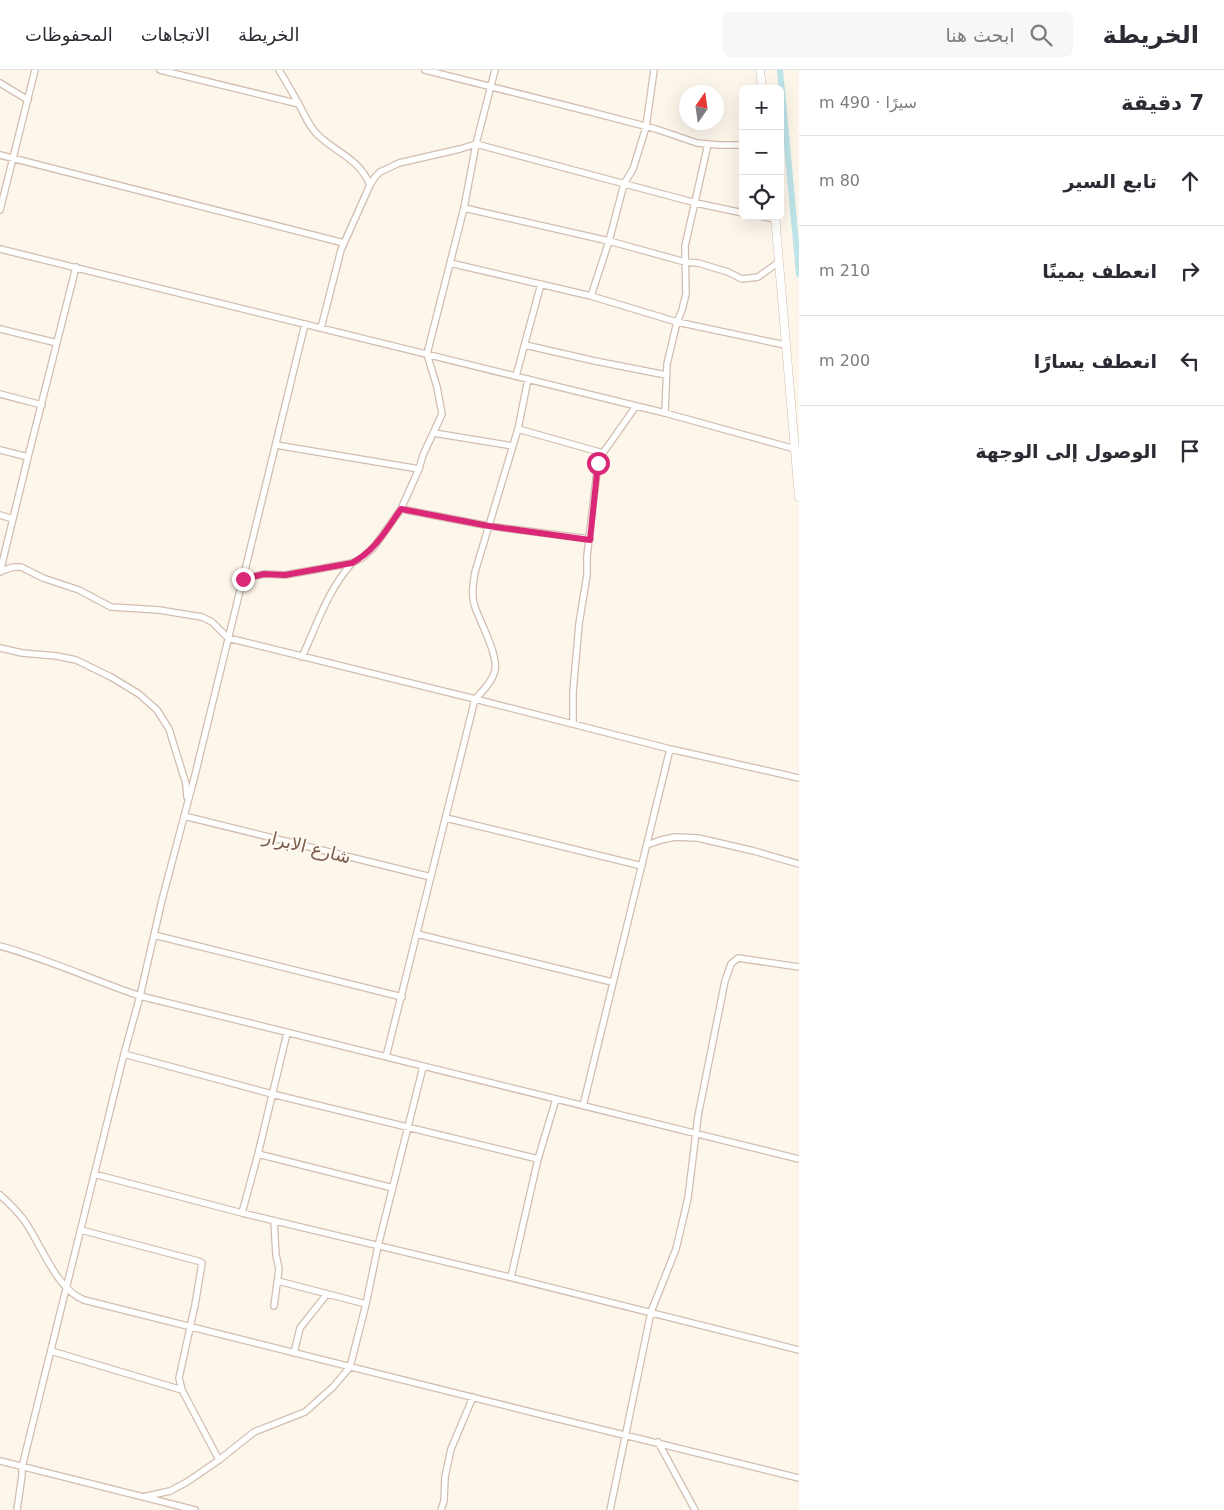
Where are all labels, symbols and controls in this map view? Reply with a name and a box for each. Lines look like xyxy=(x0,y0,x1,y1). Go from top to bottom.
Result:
search box xyxy=(723,12,1073,57)
icon: search xyxy=(1027,21,1055,49)
text: الخريطة xyxy=(1103,21,1199,49)
text: المحفوظات xyxy=(25,24,113,45)
text: الاتجاهات xyxy=(141,24,210,45)
text: الخريطة xyxy=(238,24,299,45)
text: ابحث هنا xyxy=(946,24,1015,46)
north arrow xyxy=(679,85,724,130)
map controls xyxy=(739,85,784,220)
button: + xyxy=(739,85,784,130)
text: 7 دقيقة xyxy=(1121,91,1204,115)
text: سيرًا · 490 m xyxy=(819,93,917,112)
button: − xyxy=(739,130,784,175)
icon: ahead xyxy=(1176,167,1204,195)
text: تابع السير xyxy=(1063,170,1157,192)
text: 80 m xyxy=(819,171,860,190)
button: locate xyxy=(739,175,784,220)
icon: right xyxy=(1176,257,1204,285)
text: انعطف يمينًا xyxy=(1042,260,1157,282)
text: 210 m xyxy=(819,261,870,280)
icon: left xyxy=(1176,347,1204,375)
text: انعطف يسارًا xyxy=(1034,350,1157,372)
text: 200 m xyxy=(819,351,870,370)
icon: arrive xyxy=(1176,437,1204,465)
text: الوصول إلى الوجهة xyxy=(975,440,1157,462)
route start xyxy=(587,452,610,475)
route end xyxy=(232,568,255,591)
street label: شارع الابرار xyxy=(260,825,353,869)

